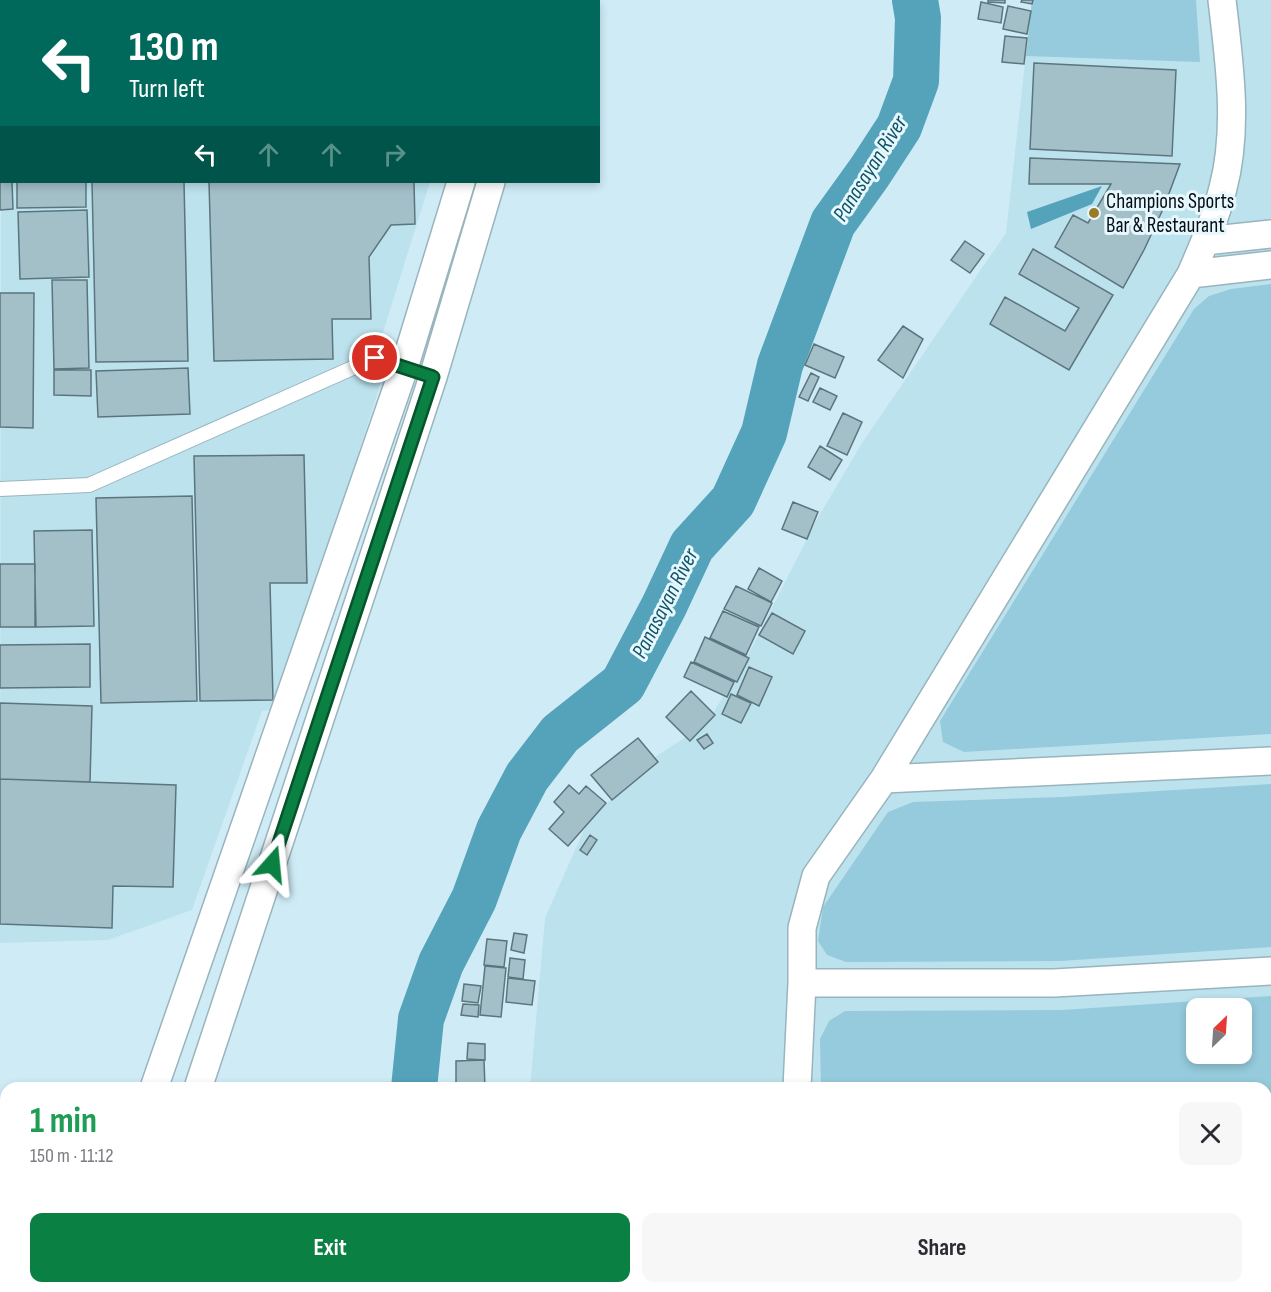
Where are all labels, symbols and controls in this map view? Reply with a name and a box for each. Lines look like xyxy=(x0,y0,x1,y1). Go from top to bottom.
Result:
text: 130 m xyxy=(129,22,219,73)
icon: left xyxy=(30,24,108,102)
text: Turn left xyxy=(129,73,205,105)
water label: Panasayan River xyxy=(827,110,914,227)
icon: left xyxy=(189,138,222,171)
icon: ahead xyxy=(252,138,285,171)
icon: ahead xyxy=(315,138,348,171)
icon: right xyxy=(378,138,411,171)
place label: Champions Sports Bar & Restaurant xyxy=(1106,189,1234,238)
marker: Champions Sports Bar & Restaurant xyxy=(1087,206,1101,220)
pin xyxy=(349,332,400,383)
icon: arrive xyxy=(358,341,391,374)
water label: Panasayan River xyxy=(626,544,705,663)
position arrow xyxy=(240,832,304,896)
north arrow xyxy=(1186,998,1252,1064)
map controls xyxy=(1186,998,1252,1064)
text: 1 min xyxy=(30,1100,97,1143)
button: close xyxy=(1179,1102,1242,1165)
text: 150 m · 11:12 xyxy=(30,1144,114,1168)
button: Exit xyxy=(30,1213,630,1282)
button: Share xyxy=(642,1213,1242,1282)

